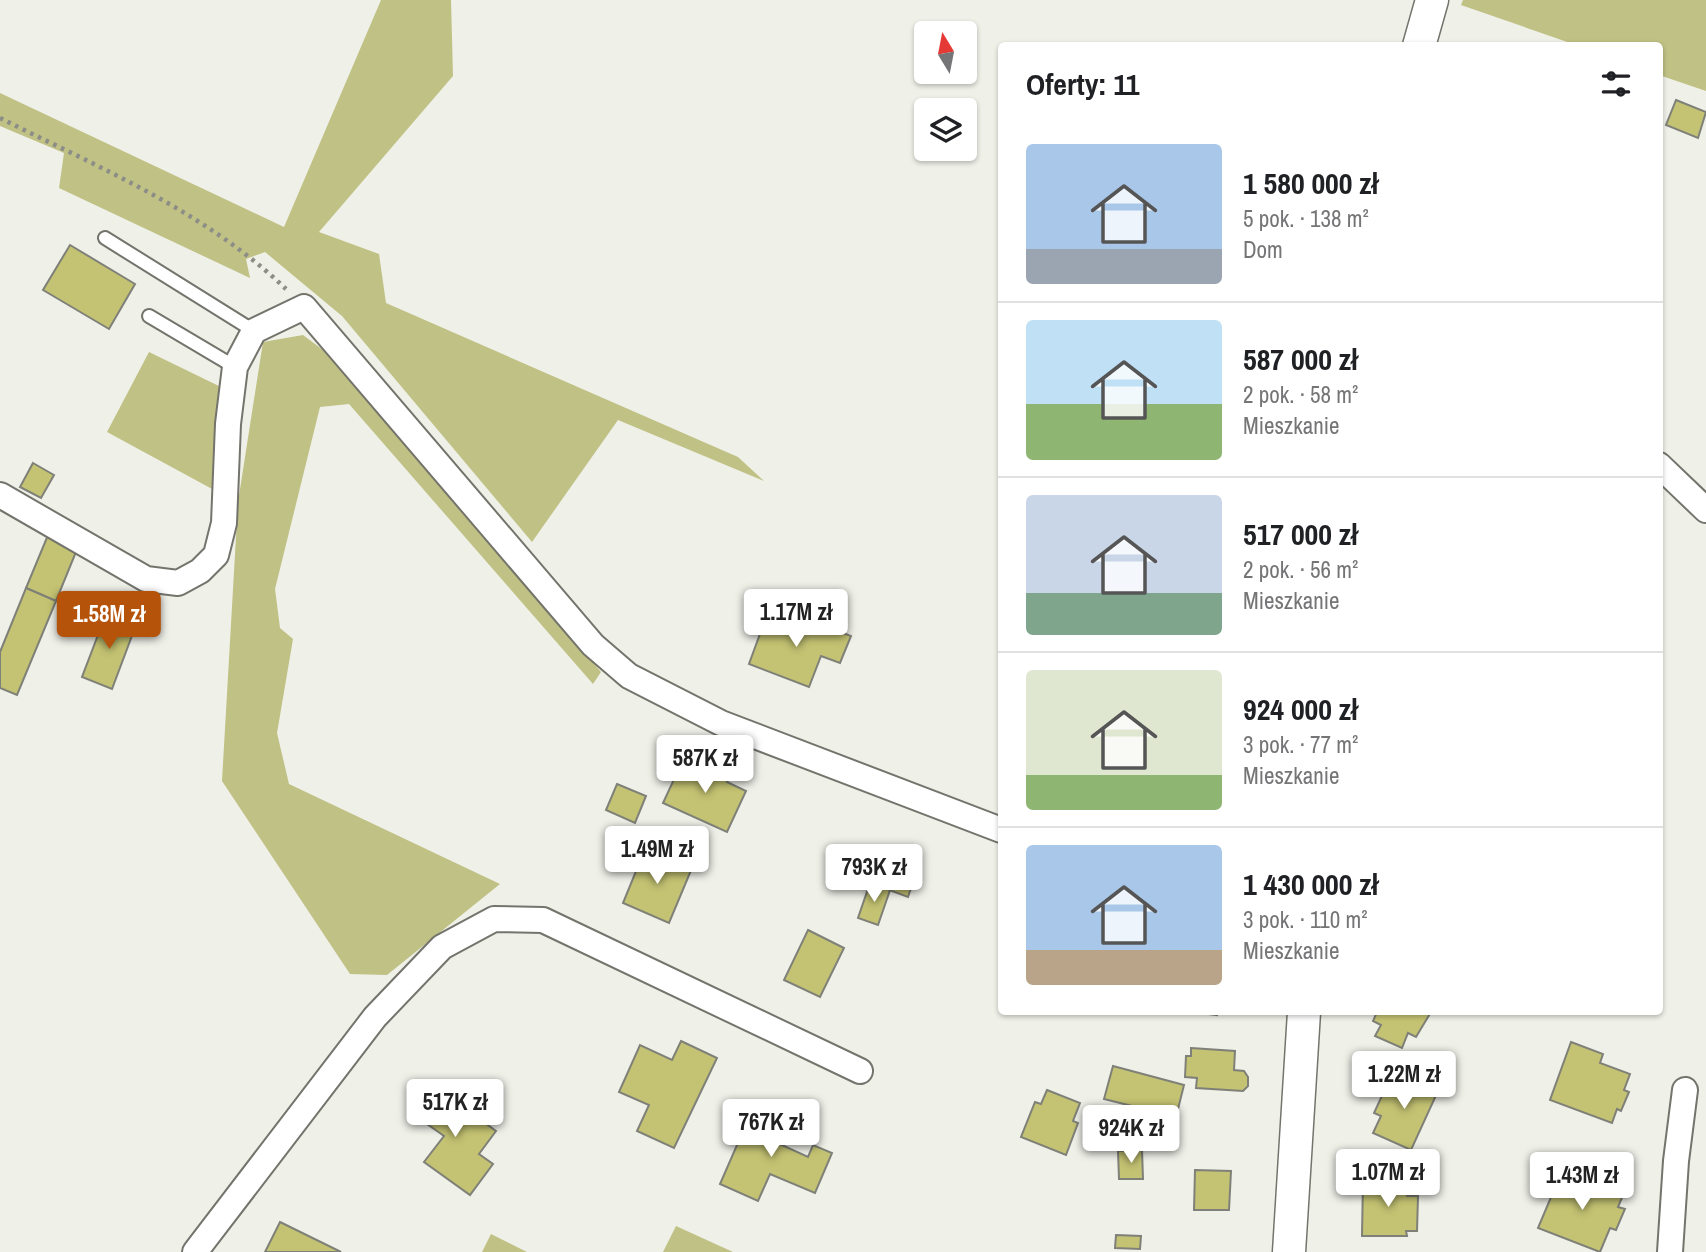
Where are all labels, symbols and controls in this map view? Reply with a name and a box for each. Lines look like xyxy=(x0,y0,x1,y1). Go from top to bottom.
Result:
north arrow xyxy=(914,21,976,84)
map controls xyxy=(914,21,977,161)
text: Oferty: 11 xyxy=(1026,64,1140,104)
icon: filters xyxy=(1597,65,1635,103)
button: layers xyxy=(914,98,977,161)
text: 1 580 000 zł xyxy=(1243,163,1378,203)
icon: home xyxy=(1082,172,1166,256)
text: 5 pok. · 138 m² xyxy=(1243,203,1369,234)
text: Dom xyxy=(1243,234,1283,265)
text: 587 000 zł xyxy=(1243,339,1358,379)
icon: home xyxy=(1082,348,1166,432)
text: 2 pok. · 58 m² xyxy=(1243,379,1358,410)
text: Mieszkanie xyxy=(1243,410,1339,441)
text: 517 000 zł xyxy=(1243,514,1358,554)
icon: home xyxy=(1082,523,1166,607)
text: 2 pok. · 56 m² xyxy=(1243,554,1358,585)
text: Mieszkanie xyxy=(1243,585,1339,616)
pin: 1.17M zł xyxy=(724,590,868,649)
pin: 1.58M zł xyxy=(37,592,181,651)
text: 1.17M zł xyxy=(760,596,832,627)
text: 1.58M zł xyxy=(73,598,145,629)
text: 924 000 zł xyxy=(1243,689,1358,729)
icon: home xyxy=(1082,698,1166,782)
text: 3 pok. · 77 m² xyxy=(1243,729,1358,760)
pin: 587K zł xyxy=(640,736,770,795)
text: 587K zł xyxy=(673,742,738,773)
text: Mieszkanie xyxy=(1243,760,1339,791)
pin: 1.49M zł xyxy=(585,826,729,886)
text: 1.49M zł xyxy=(621,833,693,864)
pin: 793K zł xyxy=(809,844,939,904)
text: 793K zł xyxy=(842,851,907,882)
text: 1 430 000 zł xyxy=(1243,864,1378,904)
icon: home xyxy=(1082,873,1166,957)
text: 3 pok. · 110 m² xyxy=(1243,904,1367,935)
text: Mieszkanie xyxy=(1243,935,1339,966)
pin: 1.22M zł xyxy=(1332,1052,1476,1111)
text: 1.22M zł xyxy=(1368,1058,1440,1089)
pin: 517K zł xyxy=(390,1080,520,1139)
text: 517K zł xyxy=(423,1086,488,1117)
pin: 767K zł xyxy=(706,1100,836,1159)
text: 767K zł xyxy=(739,1106,804,1137)
pin: 924K zł xyxy=(1066,1106,1196,1165)
text: 924K zł xyxy=(1099,1112,1164,1143)
pin: 1.07M zł xyxy=(1316,1150,1460,1209)
pin: 1.43M zł xyxy=(1510,1152,1654,1212)
text: 1.07M zł xyxy=(1352,1156,1424,1187)
text: 1.43M zł xyxy=(1546,1159,1618,1190)

